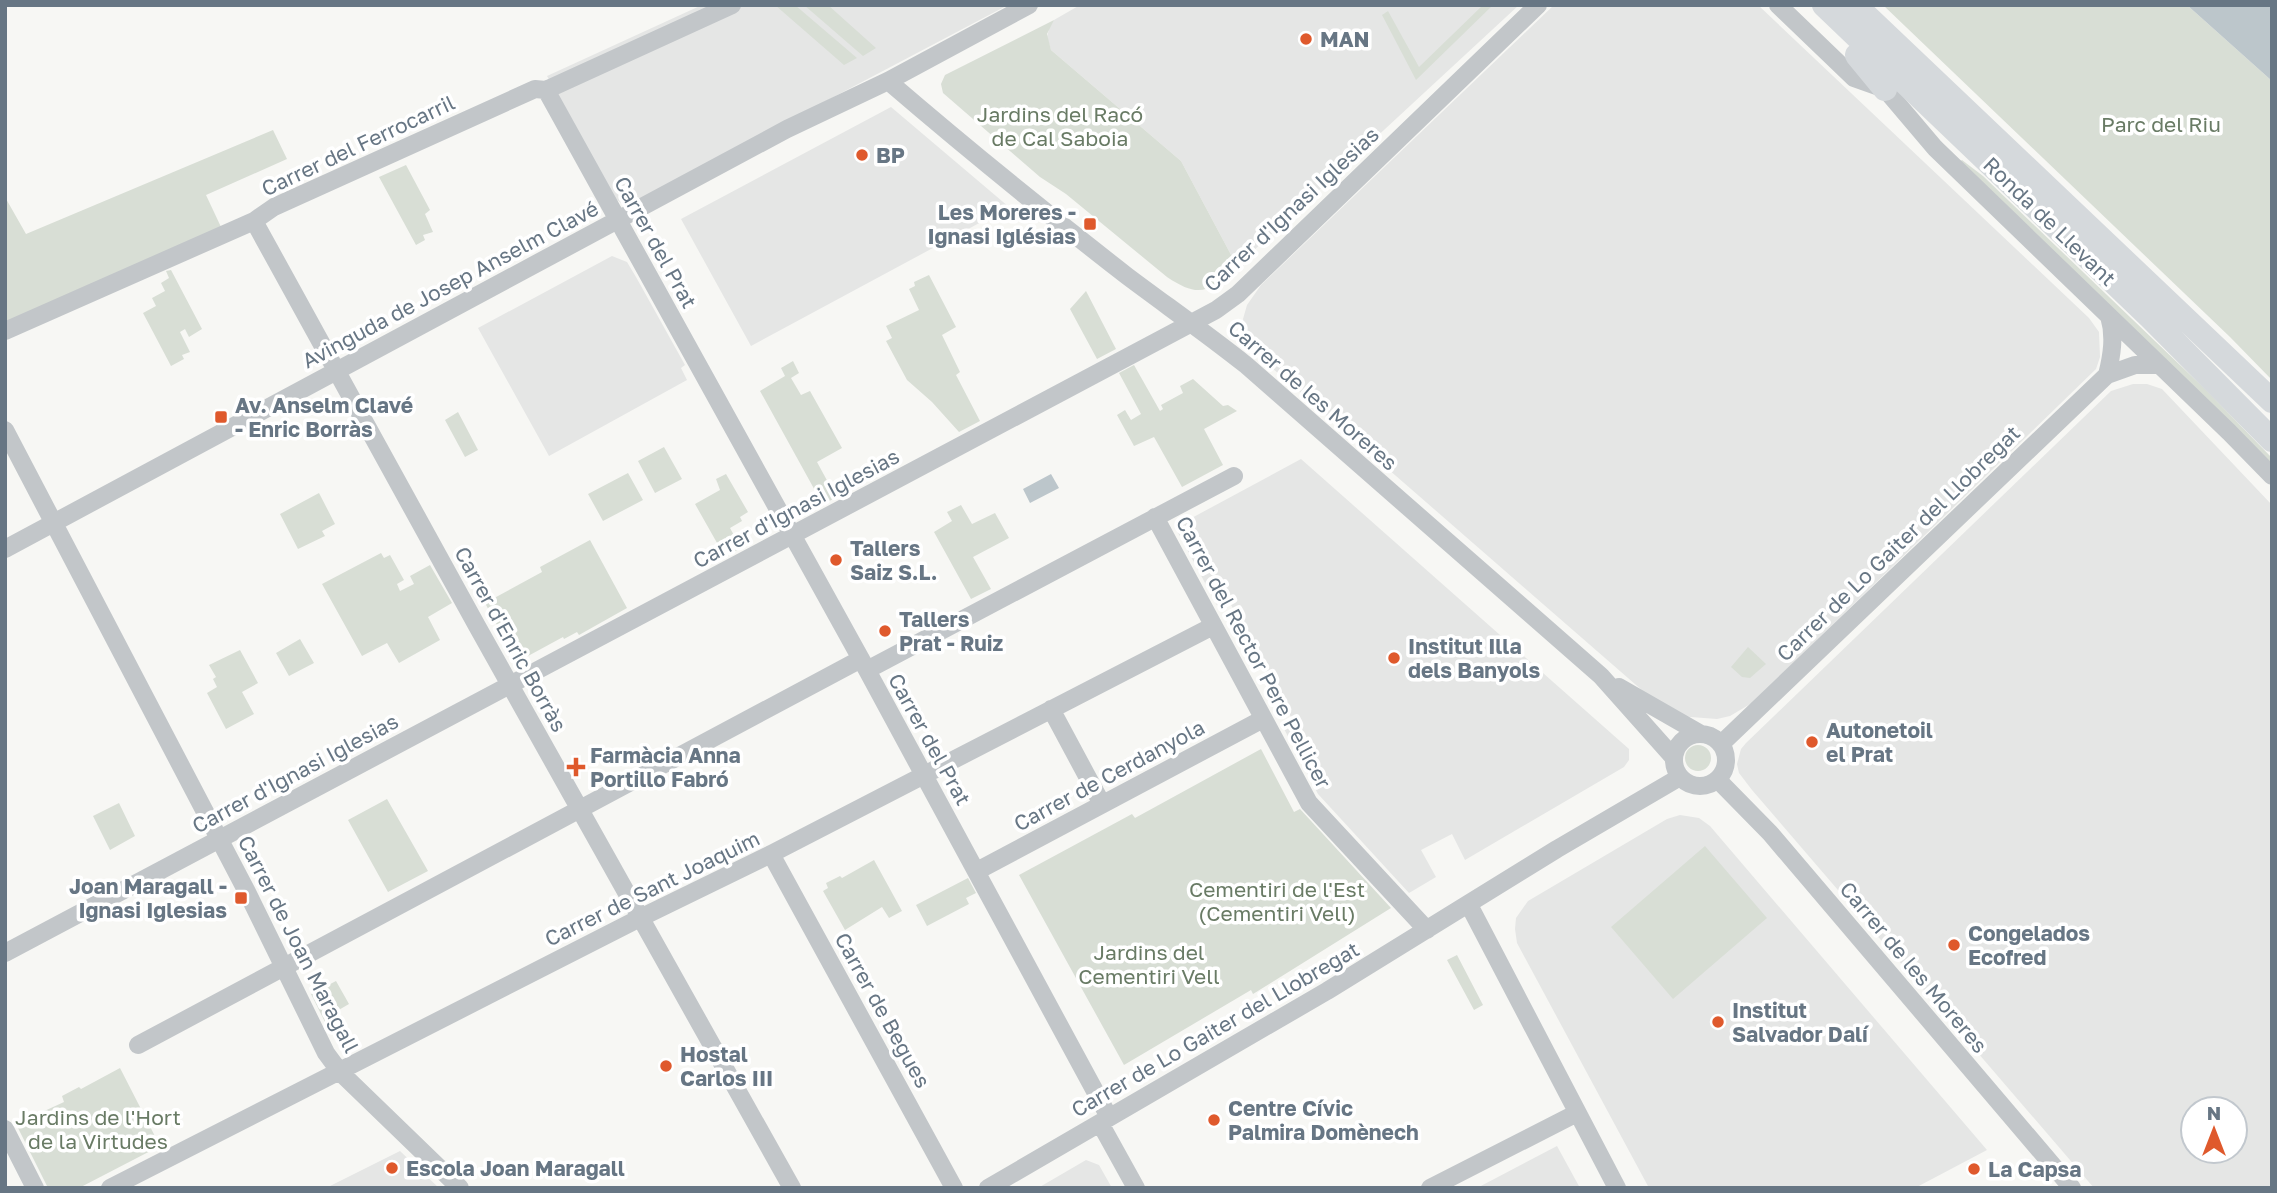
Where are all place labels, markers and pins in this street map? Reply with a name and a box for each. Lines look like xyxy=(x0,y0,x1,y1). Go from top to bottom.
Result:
place label: MAN xyxy=(1320,26,1370,52)
marker: MAN xyxy=(1298,31,1314,47)
place label: BP xyxy=(876,142,905,168)
marker: BP xyxy=(854,147,870,163)
place label: Les Moreres - Ignasi Iglésias xyxy=(927,199,1076,249)
marker: Les Moreres - Ignasi Iglésias xyxy=(1082,216,1098,232)
place label: Av. Anselm Clavé - Enric Borràs xyxy=(235,392,413,442)
marker: Av. Anselm Clavé - Enric Borràs xyxy=(213,409,229,425)
place label: Tallers Saiz S.L. xyxy=(850,535,938,585)
marker: Tallers Saiz S.L. xyxy=(828,552,844,568)
place label: Tallers Prat - Ruiz xyxy=(899,606,1004,656)
marker: Tallers Prat - Ruiz xyxy=(877,623,893,639)
place label: Institut Illa dels Banyols xyxy=(1408,633,1541,683)
marker: Institut Illa dels Banyols xyxy=(1386,650,1402,666)
place label: Autonetoil el Prat xyxy=(1826,717,1933,767)
marker: Autonetoil el Prat xyxy=(1804,734,1820,750)
place label: Farmàcia Anna Portillo Fabró xyxy=(590,742,741,792)
marker: Farmàcia Anna Portillo Fabró xyxy=(568,759,584,775)
place label: Joan Maragall - Ignasi Iglesias xyxy=(69,873,227,923)
marker: Joan Maragall - Ignasi Iglesias xyxy=(233,890,249,906)
place label: Congelados Ecofred xyxy=(1968,920,2090,970)
marker: Congelados Ecofred xyxy=(1946,937,1962,953)
place label: Institut Salvador Dalí xyxy=(1732,997,1870,1047)
marker: Institut Salvador Dalí xyxy=(1710,1014,1726,1030)
place label: Hostal Carlos III xyxy=(680,1041,773,1091)
marker: Hostal Carlos III xyxy=(658,1058,674,1074)
place label: Centre Cívic Palmira Domènech xyxy=(1228,1095,1419,1145)
marker: Centre Cívic Palmira Domènech xyxy=(1206,1112,1222,1128)
place label: Escola Joan Maragall xyxy=(406,1155,625,1181)
place label: La Capsa xyxy=(1988,1156,2082,1182)
marker: Escola Joan Maragall xyxy=(384,1160,400,1176)
marker: La Capsa xyxy=(1966,1161,1982,1177)

